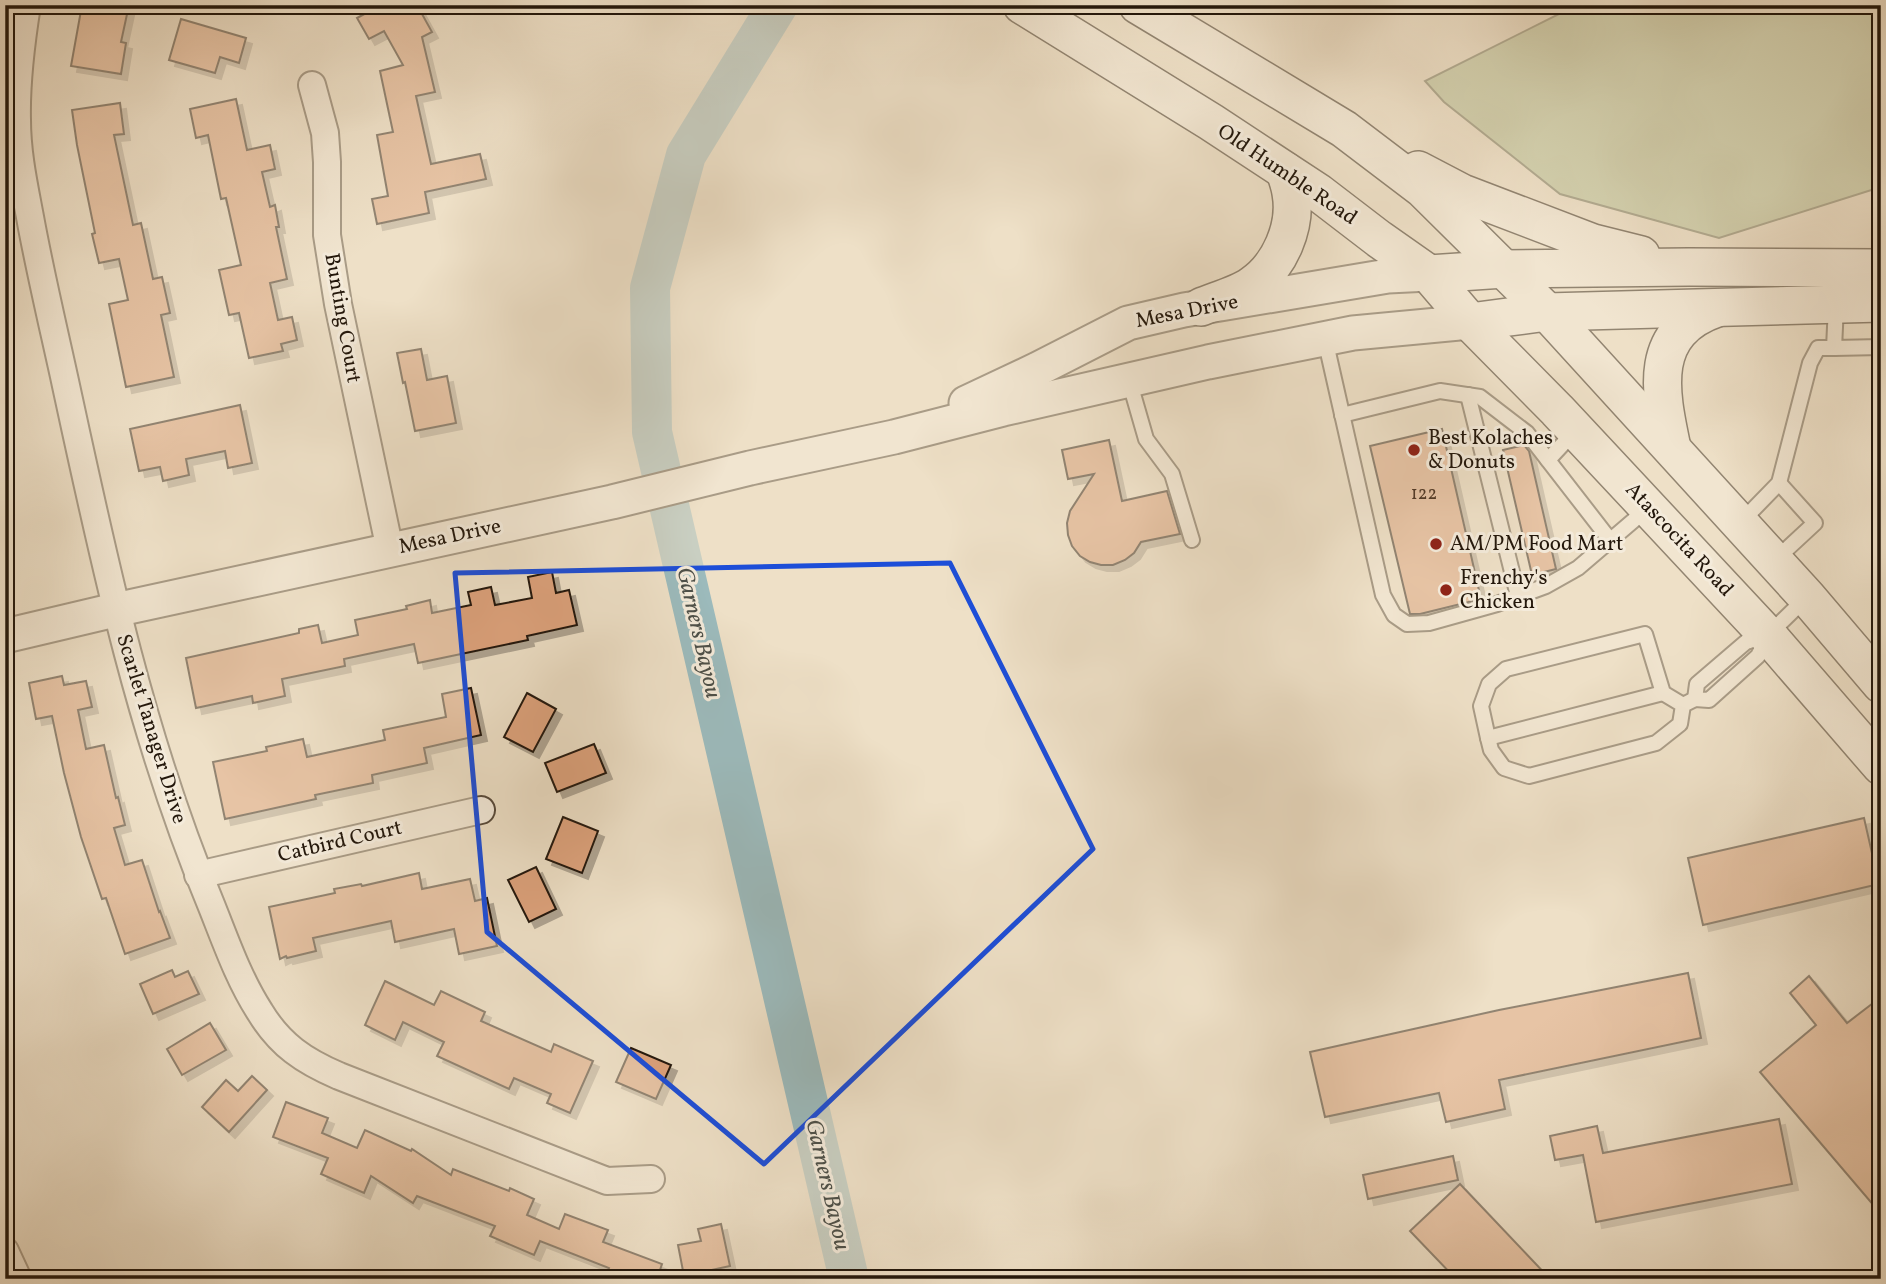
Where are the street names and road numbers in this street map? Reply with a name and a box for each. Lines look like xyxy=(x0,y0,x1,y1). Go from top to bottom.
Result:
street label: Old Humble Road xyxy=(1211,117,1363,233)
street label: Bunting Court xyxy=(316,251,368,385)
street label: Mesa Drive xyxy=(1133,288,1241,336)
street label: Atascocita Road xyxy=(1618,476,1740,604)
street label: Mesa Drive xyxy=(396,512,504,562)
street label: Scarlet Tanager Drive xyxy=(108,631,194,827)
street label: Catbird Court xyxy=(275,814,405,870)

